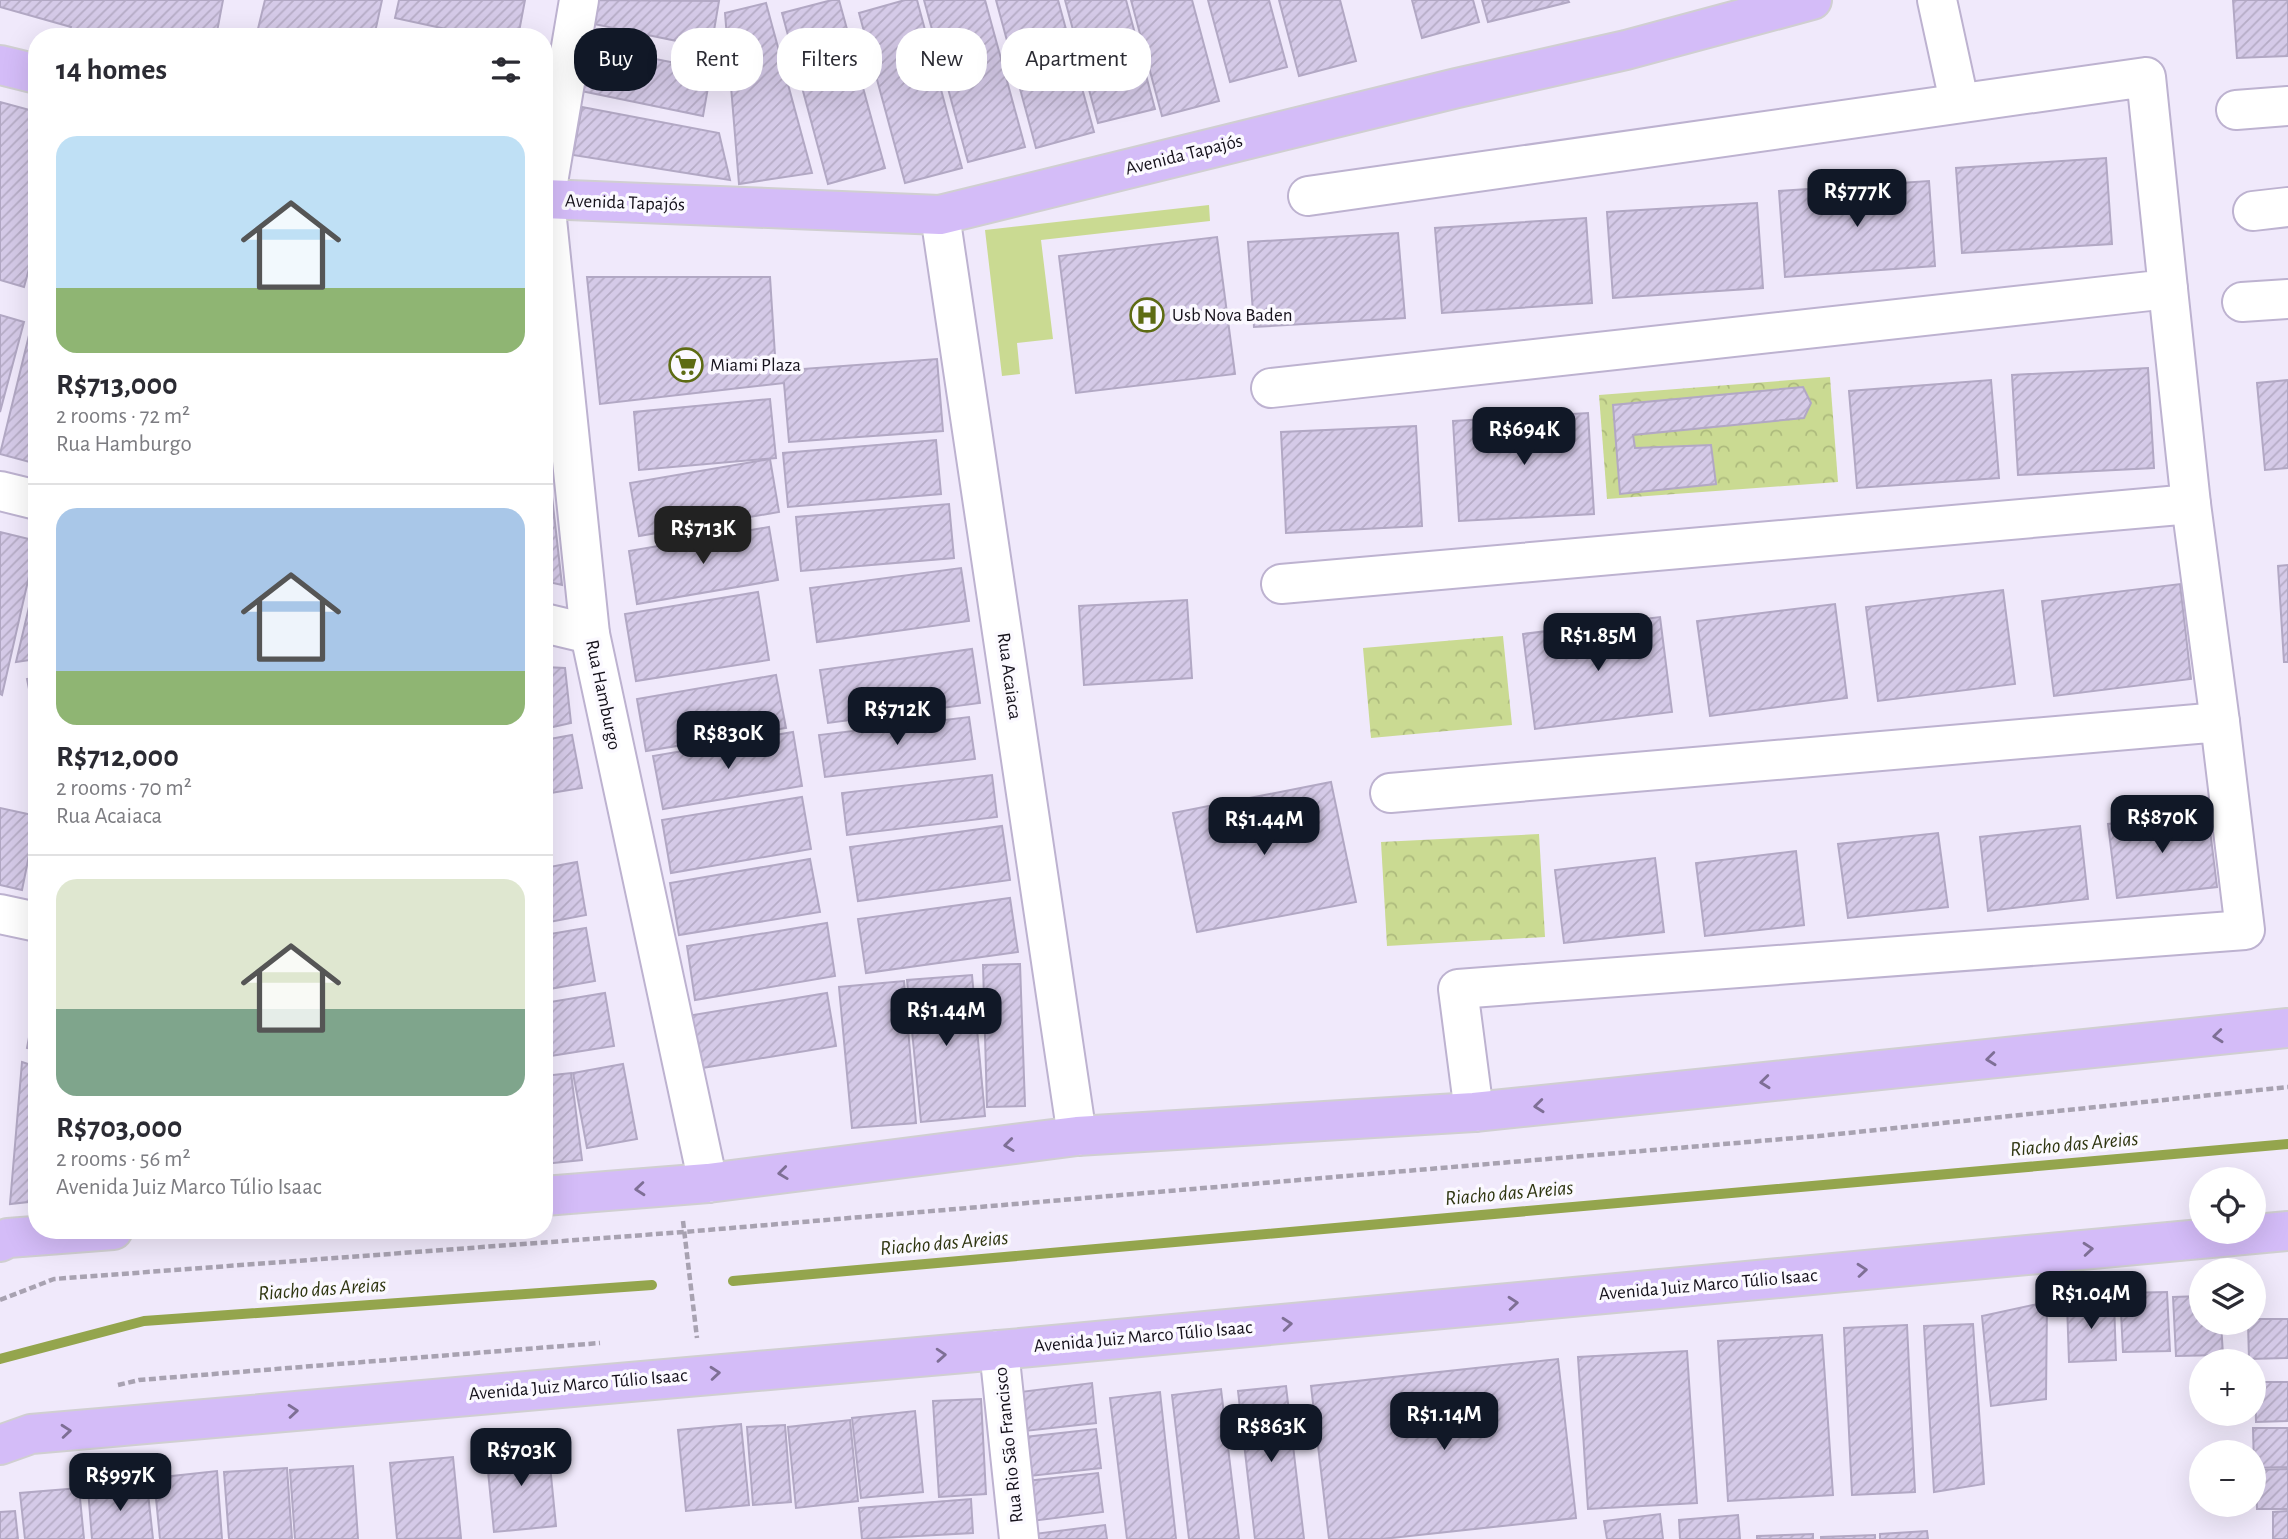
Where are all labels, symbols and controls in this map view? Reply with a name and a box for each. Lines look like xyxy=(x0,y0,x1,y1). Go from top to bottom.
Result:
chip: Buy xyxy=(574,28,657,91)
chip: Rent xyxy=(671,28,763,91)
chip: Filters xyxy=(777,28,882,91)
chip: New xyxy=(896,28,987,91)
chip: Apartment xyxy=(1001,28,1151,91)
icon: filters xyxy=(487,51,525,89)
text: 14 homes xyxy=(56,55,167,85)
street label: Avenida Tapajós xyxy=(1123,131,1245,179)
pin: R$777K xyxy=(1800,170,1914,229)
text: R$777K xyxy=(1823,180,1891,203)
icon: home xyxy=(228,182,354,308)
street label: Avenida Tapajós xyxy=(565,191,685,215)
hospital icon: Usb Nova Baden xyxy=(1128,296,1166,334)
place label: Usb Nova Baden xyxy=(1172,306,1293,325)
supermarket icon: Miami Plaza xyxy=(667,346,705,384)
place label: Miami Plaza xyxy=(710,356,801,375)
text: R$713,000 xyxy=(56,370,178,400)
text: 2 rooms · 72 m² xyxy=(56,405,190,428)
pin: R$694K xyxy=(1467,407,1581,467)
text: R$694K xyxy=(1488,418,1560,441)
text: Rua Hamburgo xyxy=(56,433,192,456)
pin: R$713K xyxy=(646,506,760,566)
text: R$713K xyxy=(670,517,736,540)
icon: home xyxy=(228,554,354,680)
pin: R$1.85M xyxy=(1533,614,1663,673)
text: R$1.85M xyxy=(1559,624,1637,647)
street label: Rua Acaiaca xyxy=(993,631,1025,721)
street label: Rua Hamburgo xyxy=(582,638,624,752)
pin: R$712K xyxy=(840,688,954,747)
text: R$712K xyxy=(864,698,930,721)
pin: R$830K xyxy=(671,712,785,771)
text: R$830K xyxy=(693,722,763,745)
text: R$712,000 xyxy=(56,742,179,772)
text: 2 rooms · 70 m² xyxy=(56,777,192,800)
pin: R$870K xyxy=(2105,796,2219,855)
pin: R$1.44M xyxy=(1199,798,1329,857)
text: Rua Acaiaca xyxy=(56,805,162,828)
text: R$870K xyxy=(2127,806,2197,829)
text: R$1.44M xyxy=(1225,808,1303,831)
icon: home xyxy=(228,925,354,1051)
pin: R$1.44M xyxy=(881,988,1011,1048)
text: R$1.44M xyxy=(907,999,985,1022)
one-way arrow xyxy=(2212,1028,2223,1043)
one-way arrow xyxy=(1986,1051,1997,1066)
one-way arrow xyxy=(1759,1075,1771,1090)
one-way arrow xyxy=(1533,1098,1545,1113)
text: R$703,000 xyxy=(56,1113,182,1143)
water label: Riacho das Areias xyxy=(2009,1128,2139,1160)
one-way arrow xyxy=(1003,1137,1015,1152)
text: 2 rooms · 56 m² xyxy=(56,1148,190,1171)
one-way arrow xyxy=(777,1166,789,1181)
map controls xyxy=(2189,1167,2266,1517)
button: locate xyxy=(2189,1167,2266,1244)
text: Avenida Juiz Marco Túlio Isaac xyxy=(56,1176,322,1199)
water label: Riacho das Areias xyxy=(1444,1177,1574,1209)
one-way arrow xyxy=(634,1181,645,1196)
water label: Riacho das Areias xyxy=(879,1227,1009,1259)
one-way arrow xyxy=(2083,1242,2094,1257)
button: layers xyxy=(2189,1258,2266,1335)
one-way arrow xyxy=(1857,1263,1868,1278)
street label: Avenida Juiz Marco Túlio Isaac xyxy=(1598,1266,1818,1304)
pin: R$1.04M xyxy=(2026,1272,2156,1331)
water label: Riacho das Areias xyxy=(257,1274,387,1304)
text: R$1.04M xyxy=(2051,1282,2131,1305)
one-way arrow xyxy=(1508,1295,1519,1310)
one-way arrow xyxy=(1282,1317,1293,1332)
street label: Avenida Juiz Marco Túlio Isaac xyxy=(1033,1318,1253,1356)
one-way arrow xyxy=(936,1348,947,1363)
button: + xyxy=(2189,1349,2266,1426)
street label: Avenida Juiz Marco Túlio Isaac xyxy=(468,1366,688,1404)
one-way arrow xyxy=(709,1366,720,1381)
street label: Rua Rio São Francisco xyxy=(991,1366,1027,1524)
pin: R$1.14M xyxy=(1379,1392,1509,1452)
text: R$1.14M xyxy=(1406,1403,1482,1426)
one-way arrow xyxy=(288,1404,299,1419)
pin: R$863K xyxy=(1214,1404,1328,1464)
text: R$863K xyxy=(1236,1415,1306,1438)
one-way arrow xyxy=(61,1424,72,1439)
pin: R$703K xyxy=(464,1428,578,1488)
text: R$703K xyxy=(486,1439,556,1462)
button: − xyxy=(2189,1440,2266,1517)
pin: R$997K xyxy=(63,1454,177,1513)
text: R$997K xyxy=(85,1464,155,1487)

